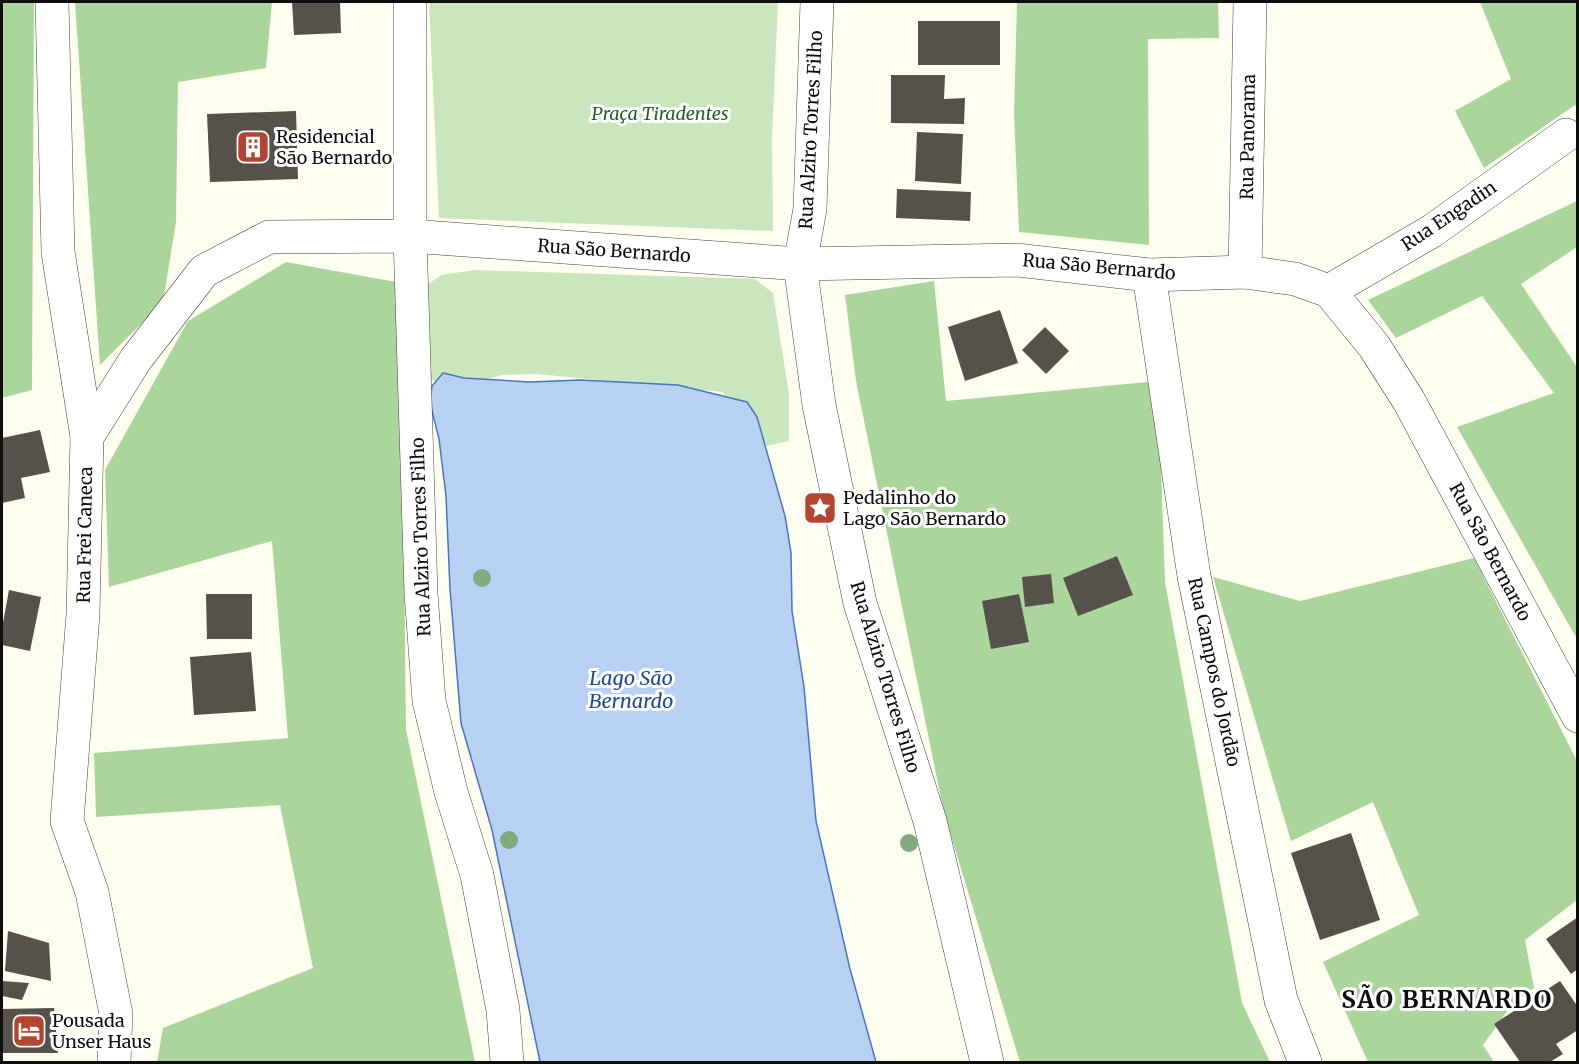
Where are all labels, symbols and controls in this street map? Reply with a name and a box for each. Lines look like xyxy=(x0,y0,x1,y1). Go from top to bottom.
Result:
street label: Rua Alziro Torres Filho xyxy=(794,30,827,230)
street label: Rua Panorama xyxy=(1235,74,1260,200)
park label: Praça Tiradentes xyxy=(592,102,728,125)
place label: Residencial São Bernardo xyxy=(276,125,392,169)
building icon: Residencial São Bernardo xyxy=(235,129,271,165)
street label: Rua Engadin xyxy=(1397,175,1501,256)
street label: Rua São Bernardo xyxy=(537,234,691,267)
street label: Rua São Bernardo xyxy=(1022,248,1177,285)
street label: Rua Alziro Torres Filho xyxy=(406,437,435,637)
street label: Rua Frei Caneca xyxy=(72,466,97,604)
street label: Rua São Bernardo xyxy=(1444,479,1537,625)
place label: Pedalinho do Lago São Bernardo xyxy=(843,486,1006,530)
place icon: Pedalinho do Lago São Bernardo xyxy=(802,490,838,526)
street label: Rua Campos do Jordão xyxy=(1183,575,1246,769)
street label: Rua Alziro Torres Filho xyxy=(845,578,926,776)
water label: Lago São Bernardo xyxy=(589,665,673,713)
district label: SÃO BERNARDO xyxy=(1341,984,1553,1015)
place label: Pousada Unser Haus xyxy=(52,1009,152,1053)
hotel icon: Pousada Unser Haus xyxy=(11,1013,47,1049)

